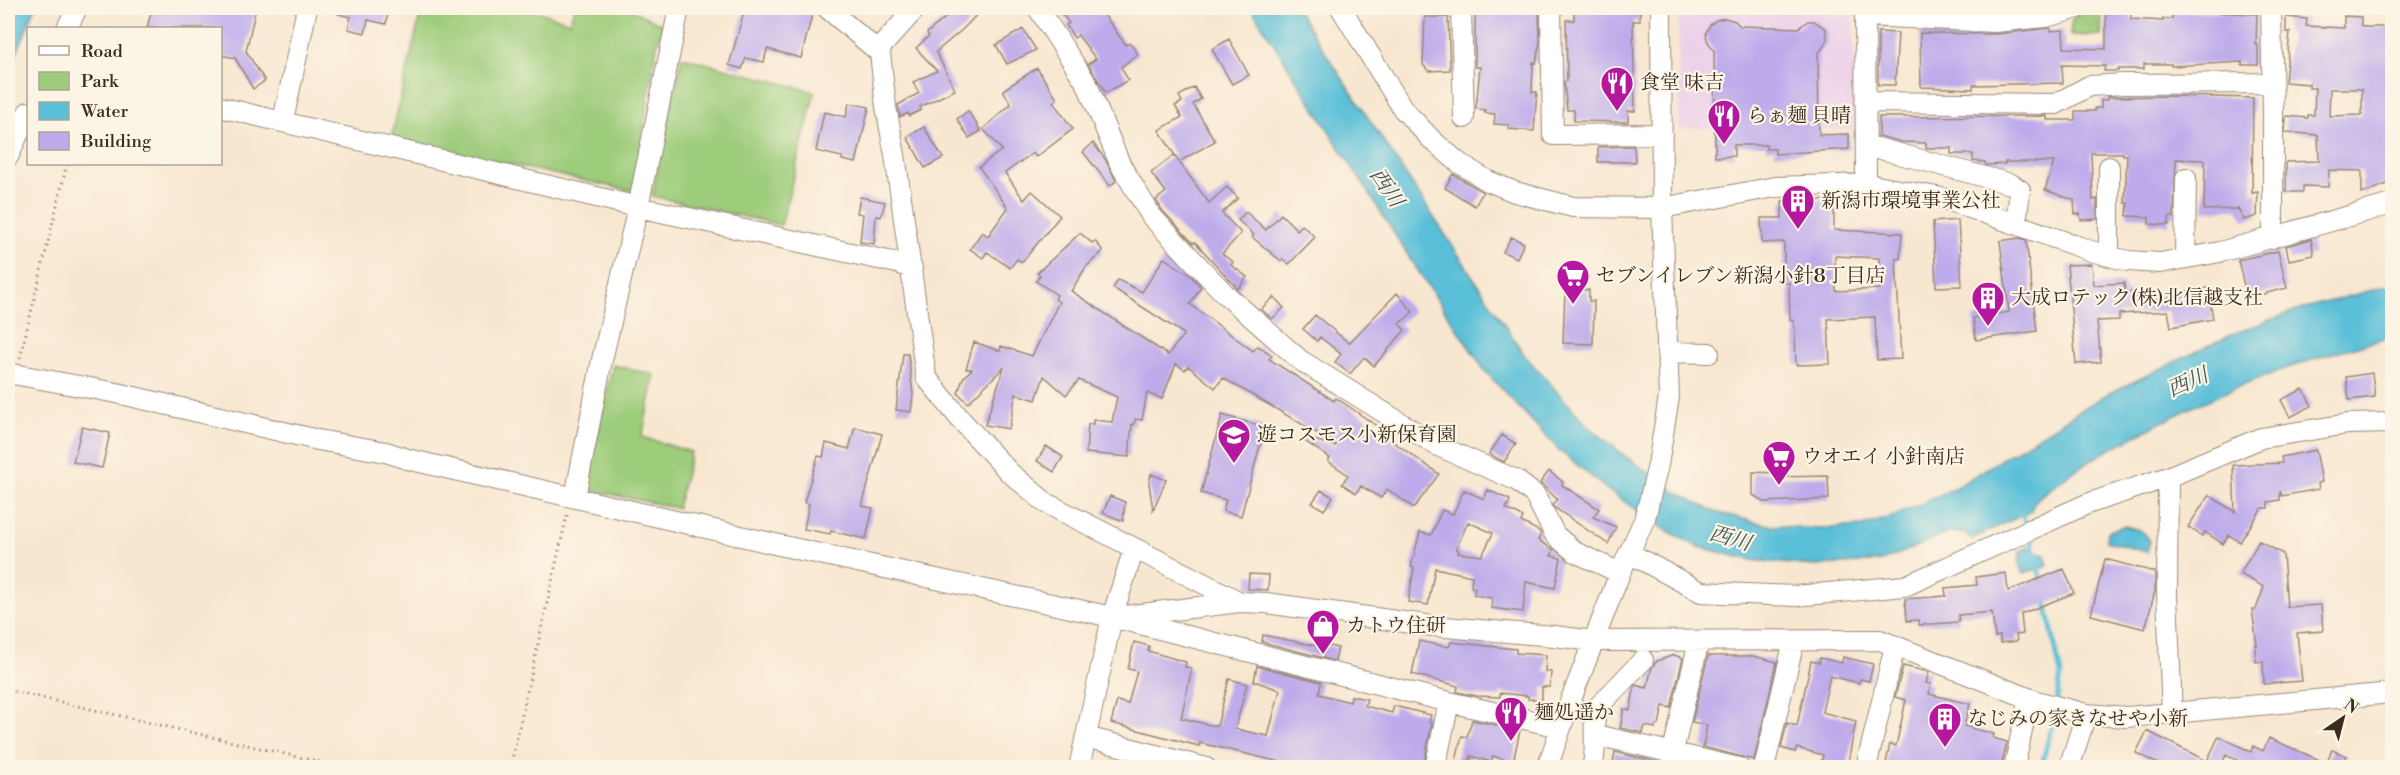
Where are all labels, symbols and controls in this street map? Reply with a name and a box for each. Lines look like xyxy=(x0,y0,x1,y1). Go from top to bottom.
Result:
legend xyxy=(27,27,222,165)
text: Road xyxy=(81,40,124,63)
restaurant icon: 食堂 味吉 xyxy=(1599,65,1635,112)
text: Park xyxy=(81,70,120,93)
place label: 食堂 味吉 xyxy=(1640,71,1724,96)
restaurant icon: らぁ麺 貝晴 xyxy=(1706,98,1742,145)
text: Water xyxy=(80,100,129,123)
place label: らぁ麺 貝晴 xyxy=(1747,104,1851,129)
text: Building xyxy=(80,130,152,153)
water label: 西川 xyxy=(1363,163,1410,214)
building icon: 新潟市環境事業公社 xyxy=(1780,183,1816,230)
place label: 新潟市環境事業公社 xyxy=(1821,189,2001,214)
supermarket icon: セブンイレブン新潟小針8丁目店 xyxy=(1555,258,1591,305)
place label: セブンイレブン新潟小針8丁目店 xyxy=(1596,264,1886,289)
building icon: 大成ロテック(株)北信越支社 xyxy=(1970,280,2006,327)
place label: 大成ロテック(株)北信越支社 xyxy=(2011,286,2263,311)
water label: 西川 xyxy=(2164,362,2214,403)
school or university icon: 遊コスモス小新保育園 xyxy=(1216,417,1252,464)
place label: 遊コスモス小新保育園 xyxy=(1257,423,1457,448)
supermarket icon: ウオエイ 小針南店 xyxy=(1761,439,1797,486)
place label: ウオエイ 小針南店 xyxy=(1802,445,1965,470)
water label: 西川 xyxy=(1706,521,1756,558)
shop icon: カトウ住研 xyxy=(1305,608,1341,655)
place label: カトウ住研 xyxy=(1346,614,1446,639)
north arrow xyxy=(2313,688,2373,748)
restaurant icon: 麺処遥か xyxy=(1493,695,1529,742)
text: N xyxy=(2340,695,2362,719)
place label: 麺処遥か xyxy=(1534,701,1614,726)
building icon: なじみの家きなせや小新 xyxy=(1927,701,1963,748)
place label: なじみの家きなせや小新 xyxy=(1968,707,2188,732)

